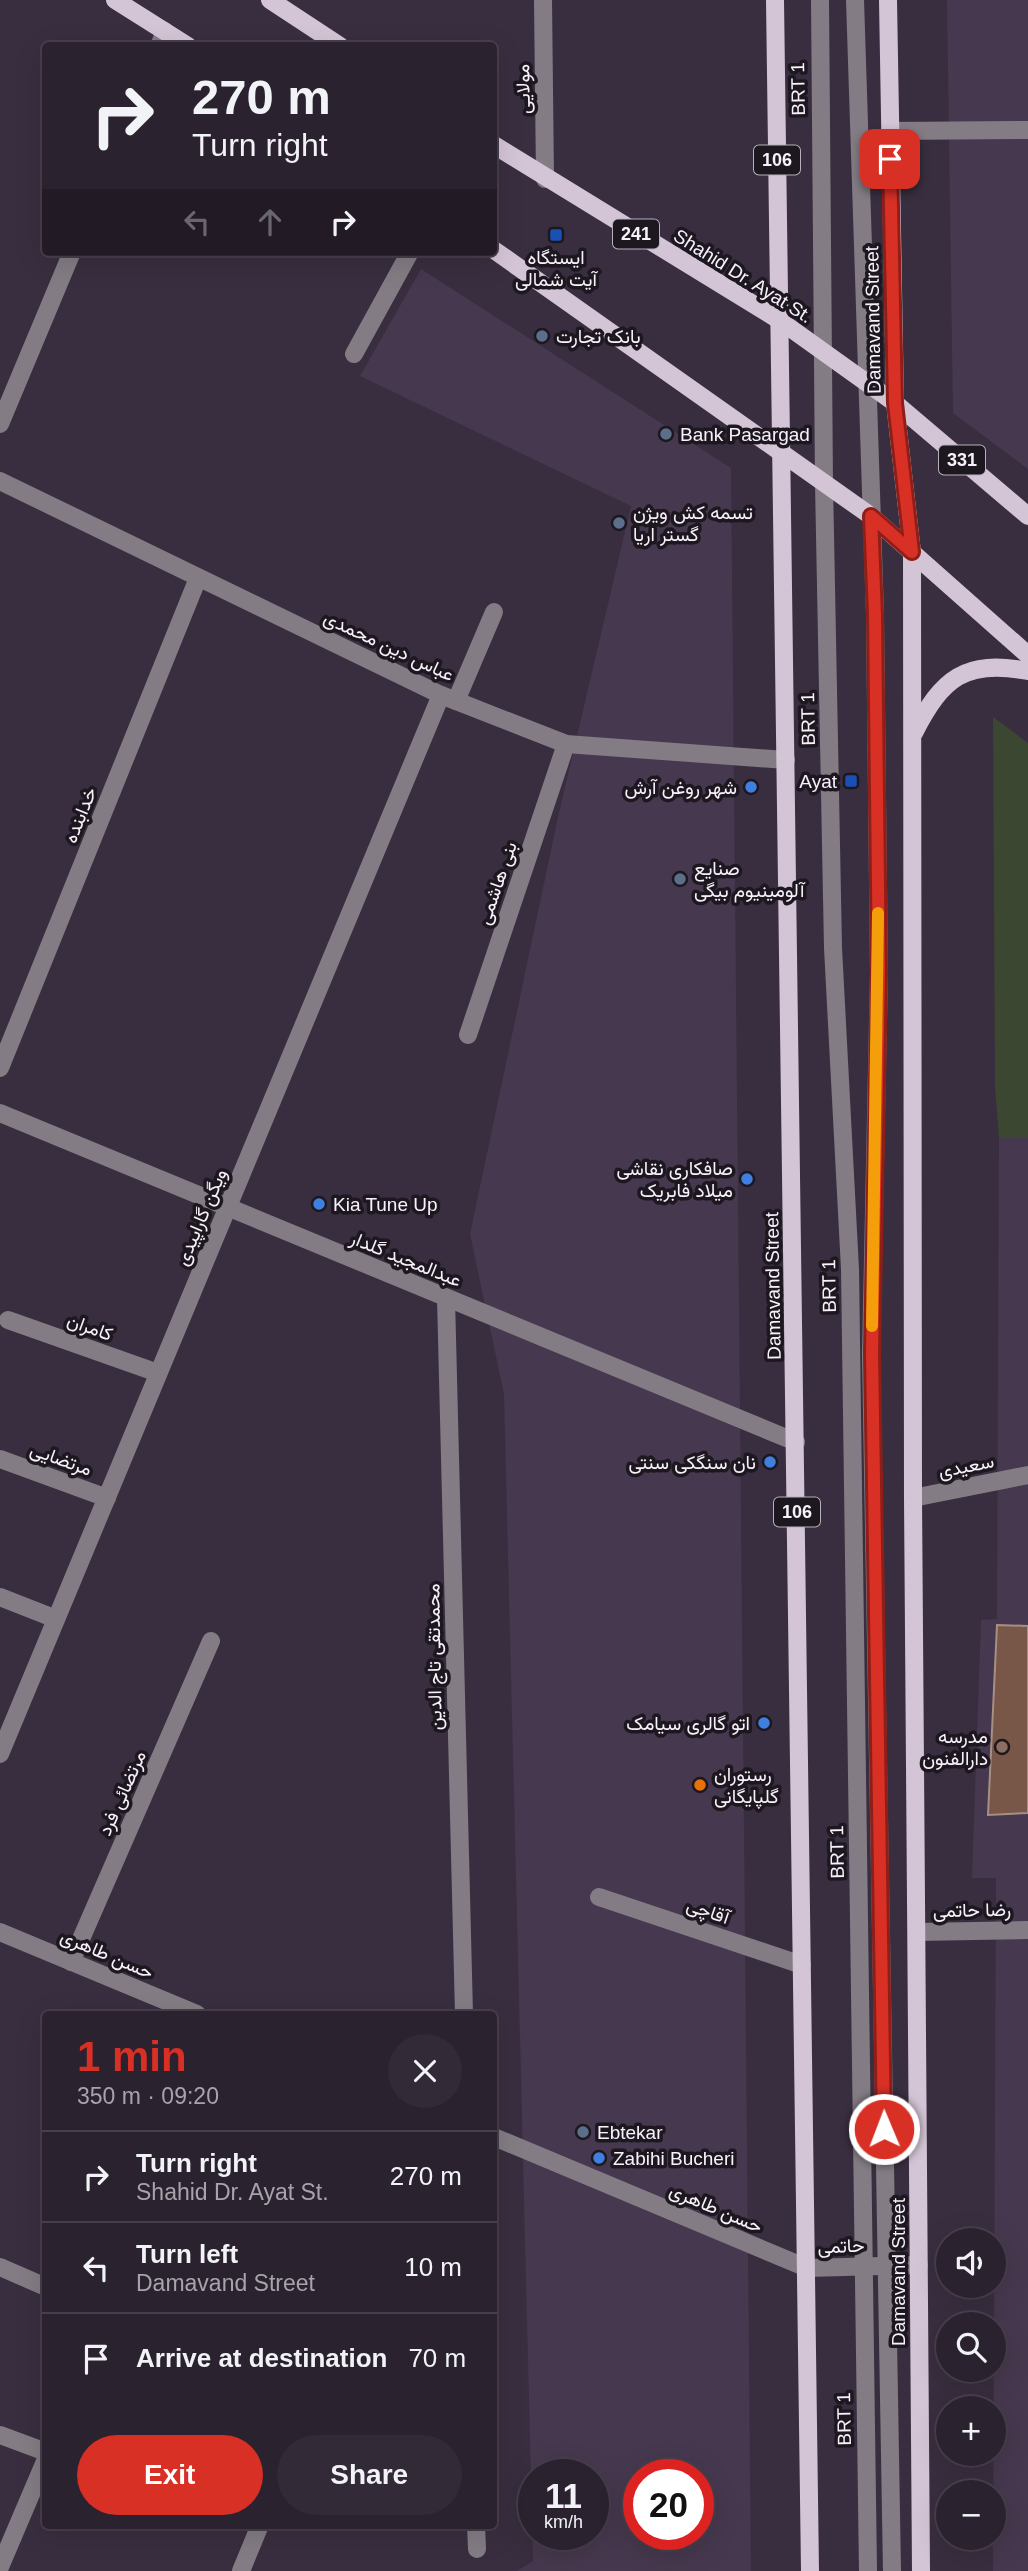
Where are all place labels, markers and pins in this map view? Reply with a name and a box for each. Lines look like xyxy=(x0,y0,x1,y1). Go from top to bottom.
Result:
pin xyxy=(860,129,920,189)
marker: ایستگاه آیت شمالی xyxy=(548,227,564,243)
place label: ایستگاه آیت شمالی xyxy=(515,247,599,291)
place label: بانک تجارت xyxy=(556,326,641,348)
marker: بانک تجارت xyxy=(534,328,550,344)
place label: Bank Pasargad xyxy=(680,424,810,445)
marker: Bank Pasargad xyxy=(658,426,674,442)
place label: تسمه کش ویژن گستر اریا xyxy=(633,502,753,546)
marker: تسمه کش ویژن گستر اریا xyxy=(611,515,627,531)
place label: Ayat xyxy=(799,771,838,792)
marker: Ayat xyxy=(843,773,859,789)
place label: شهر روغن آرش xyxy=(625,777,737,799)
marker: شهر روغن آرش xyxy=(743,779,759,795)
place label: صنایع آلومینیوم بیگی xyxy=(694,858,806,903)
marker: صنایع آلومینیوم بیگی xyxy=(672,871,688,887)
place label: صافکاری نقاشی میلاد فابریک xyxy=(616,1158,733,1202)
marker: صافکاری نقاشی میلاد فابریک xyxy=(739,1171,755,1187)
place label: Kia Tune Up xyxy=(333,1194,438,1215)
marker: Kia Tune Up xyxy=(311,1196,327,1212)
place label: نان سنگکی سنتی xyxy=(629,1452,756,1474)
marker: نان سنگکی سنتی xyxy=(762,1454,778,1470)
place label: اتو گالری سیامک xyxy=(626,1713,750,1735)
marker: اتو گالری سیامک xyxy=(756,1715,772,1731)
place label: مدرسه دارالفنون xyxy=(922,1726,988,1770)
marker: مدرسه دارالفنون xyxy=(994,1739,1010,1755)
place label: رستوران گلپایگانی xyxy=(714,1764,779,1810)
marker: رستوران گلپایگانی xyxy=(692,1777,708,1793)
place label: Ebtekar xyxy=(597,2122,663,2143)
marker: Ebtekar xyxy=(575,2124,591,2140)
place label: Zabihi Bucheri xyxy=(613,2148,734,2169)
marker: Zabihi Bucheri xyxy=(591,2150,607,2166)

